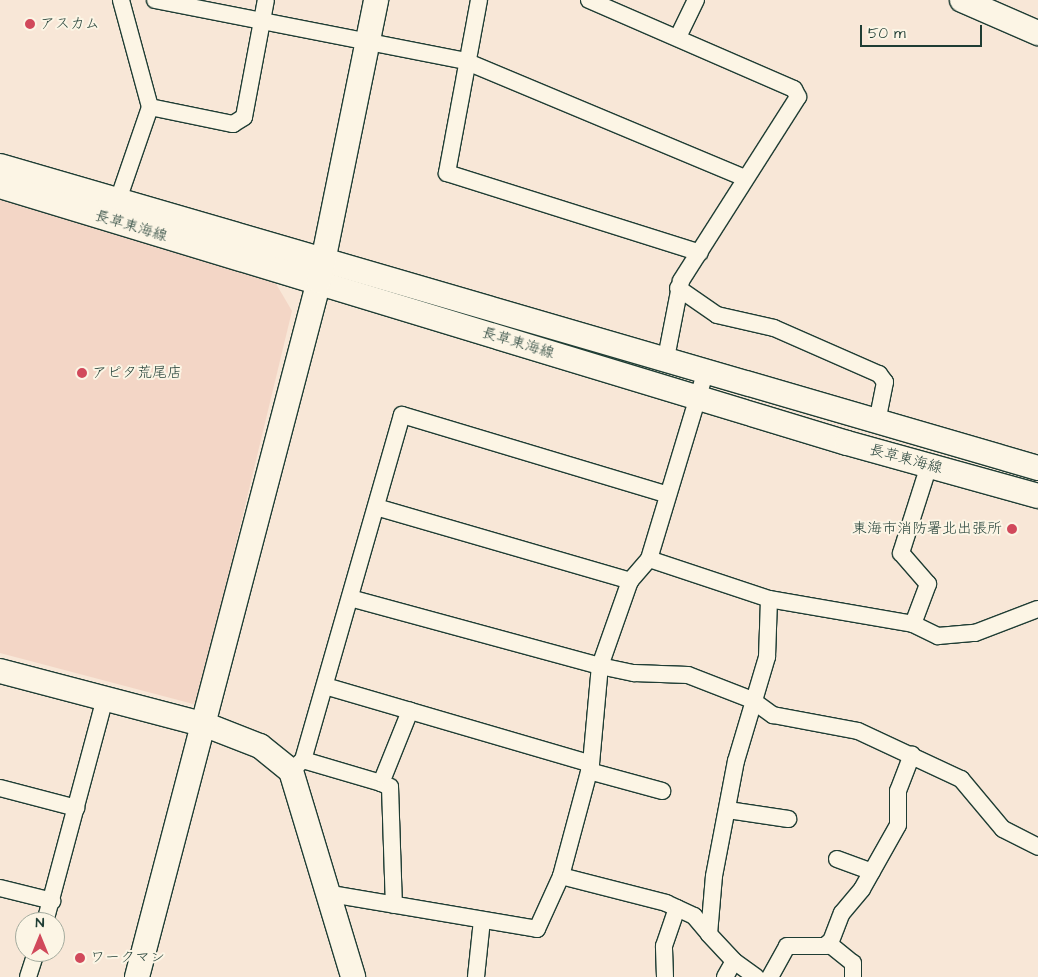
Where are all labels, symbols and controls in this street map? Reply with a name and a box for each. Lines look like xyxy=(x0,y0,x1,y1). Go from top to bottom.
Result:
place label: アスカム xyxy=(40,15,100,33)
scale bar xyxy=(863,15,986,47)
marker: アスカム xyxy=(24,18,36,30)
text: 50 m xyxy=(868,23,906,44)
street label: 長草東海線 xyxy=(93,206,169,246)
street label: 長草東海線 xyxy=(480,323,556,363)
place label: アピタ荒尾店 xyxy=(92,364,182,382)
marker: アピタ荒尾店 xyxy=(76,367,88,379)
street label: 長草東海線 xyxy=(867,441,945,477)
place label: 東海市消防署北出張所 xyxy=(852,520,1002,538)
marker: 東海市消防署北出張所 xyxy=(1006,523,1018,535)
north arrow xyxy=(15,912,65,962)
text: N xyxy=(36,913,44,933)
place label: ワークマン xyxy=(90,949,165,967)
marker: ワークマン xyxy=(74,952,86,964)

